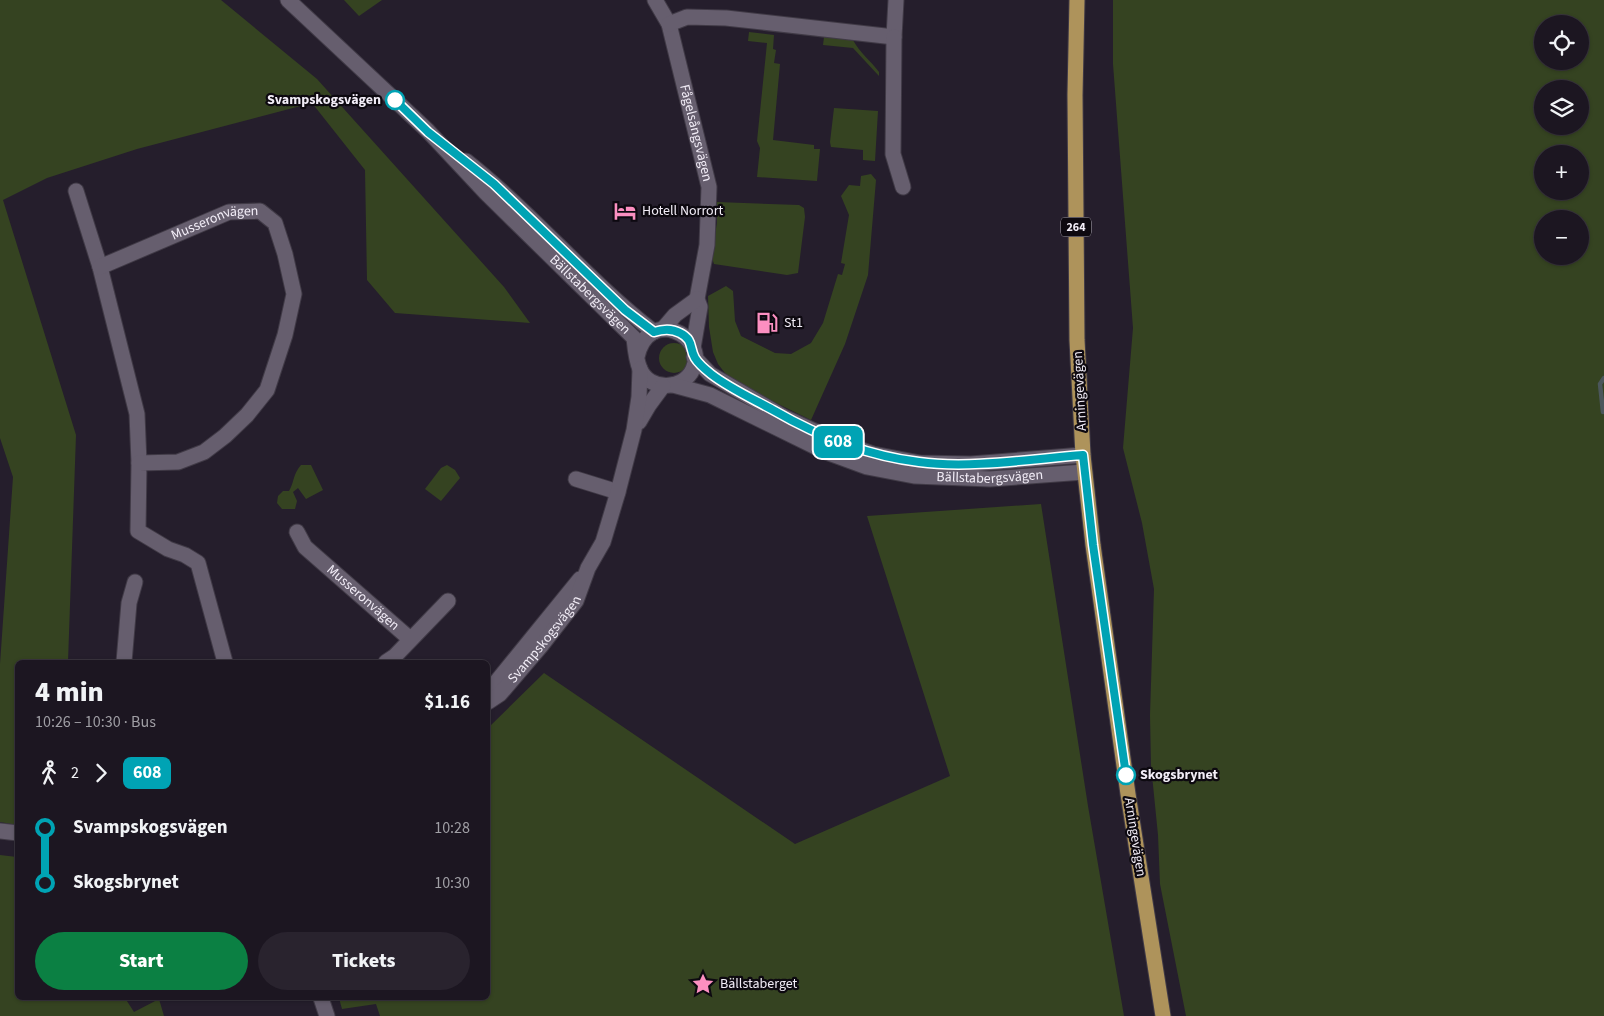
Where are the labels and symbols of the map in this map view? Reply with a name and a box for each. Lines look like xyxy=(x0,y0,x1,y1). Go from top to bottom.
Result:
street label: Fågelsångsvägen xyxy=(674,82,717,184)
place label: Svampskogsvägen xyxy=(267,90,381,110)
marker: Svampskogsvägen xyxy=(385,90,405,110)
hotel icon: Hotell Norrort xyxy=(612,198,638,224)
street label: Musseronvägen xyxy=(168,201,259,245)
place label: Hotell Norrort xyxy=(642,201,724,221)
road number: 264 xyxy=(1061,218,1091,236)
street label: Bällstabergsvägen xyxy=(545,250,635,339)
fuel station icon: St1 xyxy=(754,310,780,336)
place label: St1 xyxy=(784,313,803,333)
street label: Arningevägen xyxy=(1068,351,1092,431)
line badge: 608 xyxy=(809,426,867,458)
street label: Bällstabergsvägen xyxy=(936,465,1044,489)
street label: Musseronvägen xyxy=(322,560,404,635)
street label: Svampskogsvägen xyxy=(503,593,587,688)
marker: Skogsbrynet xyxy=(1116,765,1136,785)
place label: Skogsbrynet xyxy=(1140,765,1219,785)
street label: Arningevägen xyxy=(1119,796,1151,878)
place icon: Bällstaberget xyxy=(690,971,716,997)
place label: Bällstaberget xyxy=(720,974,798,994)

